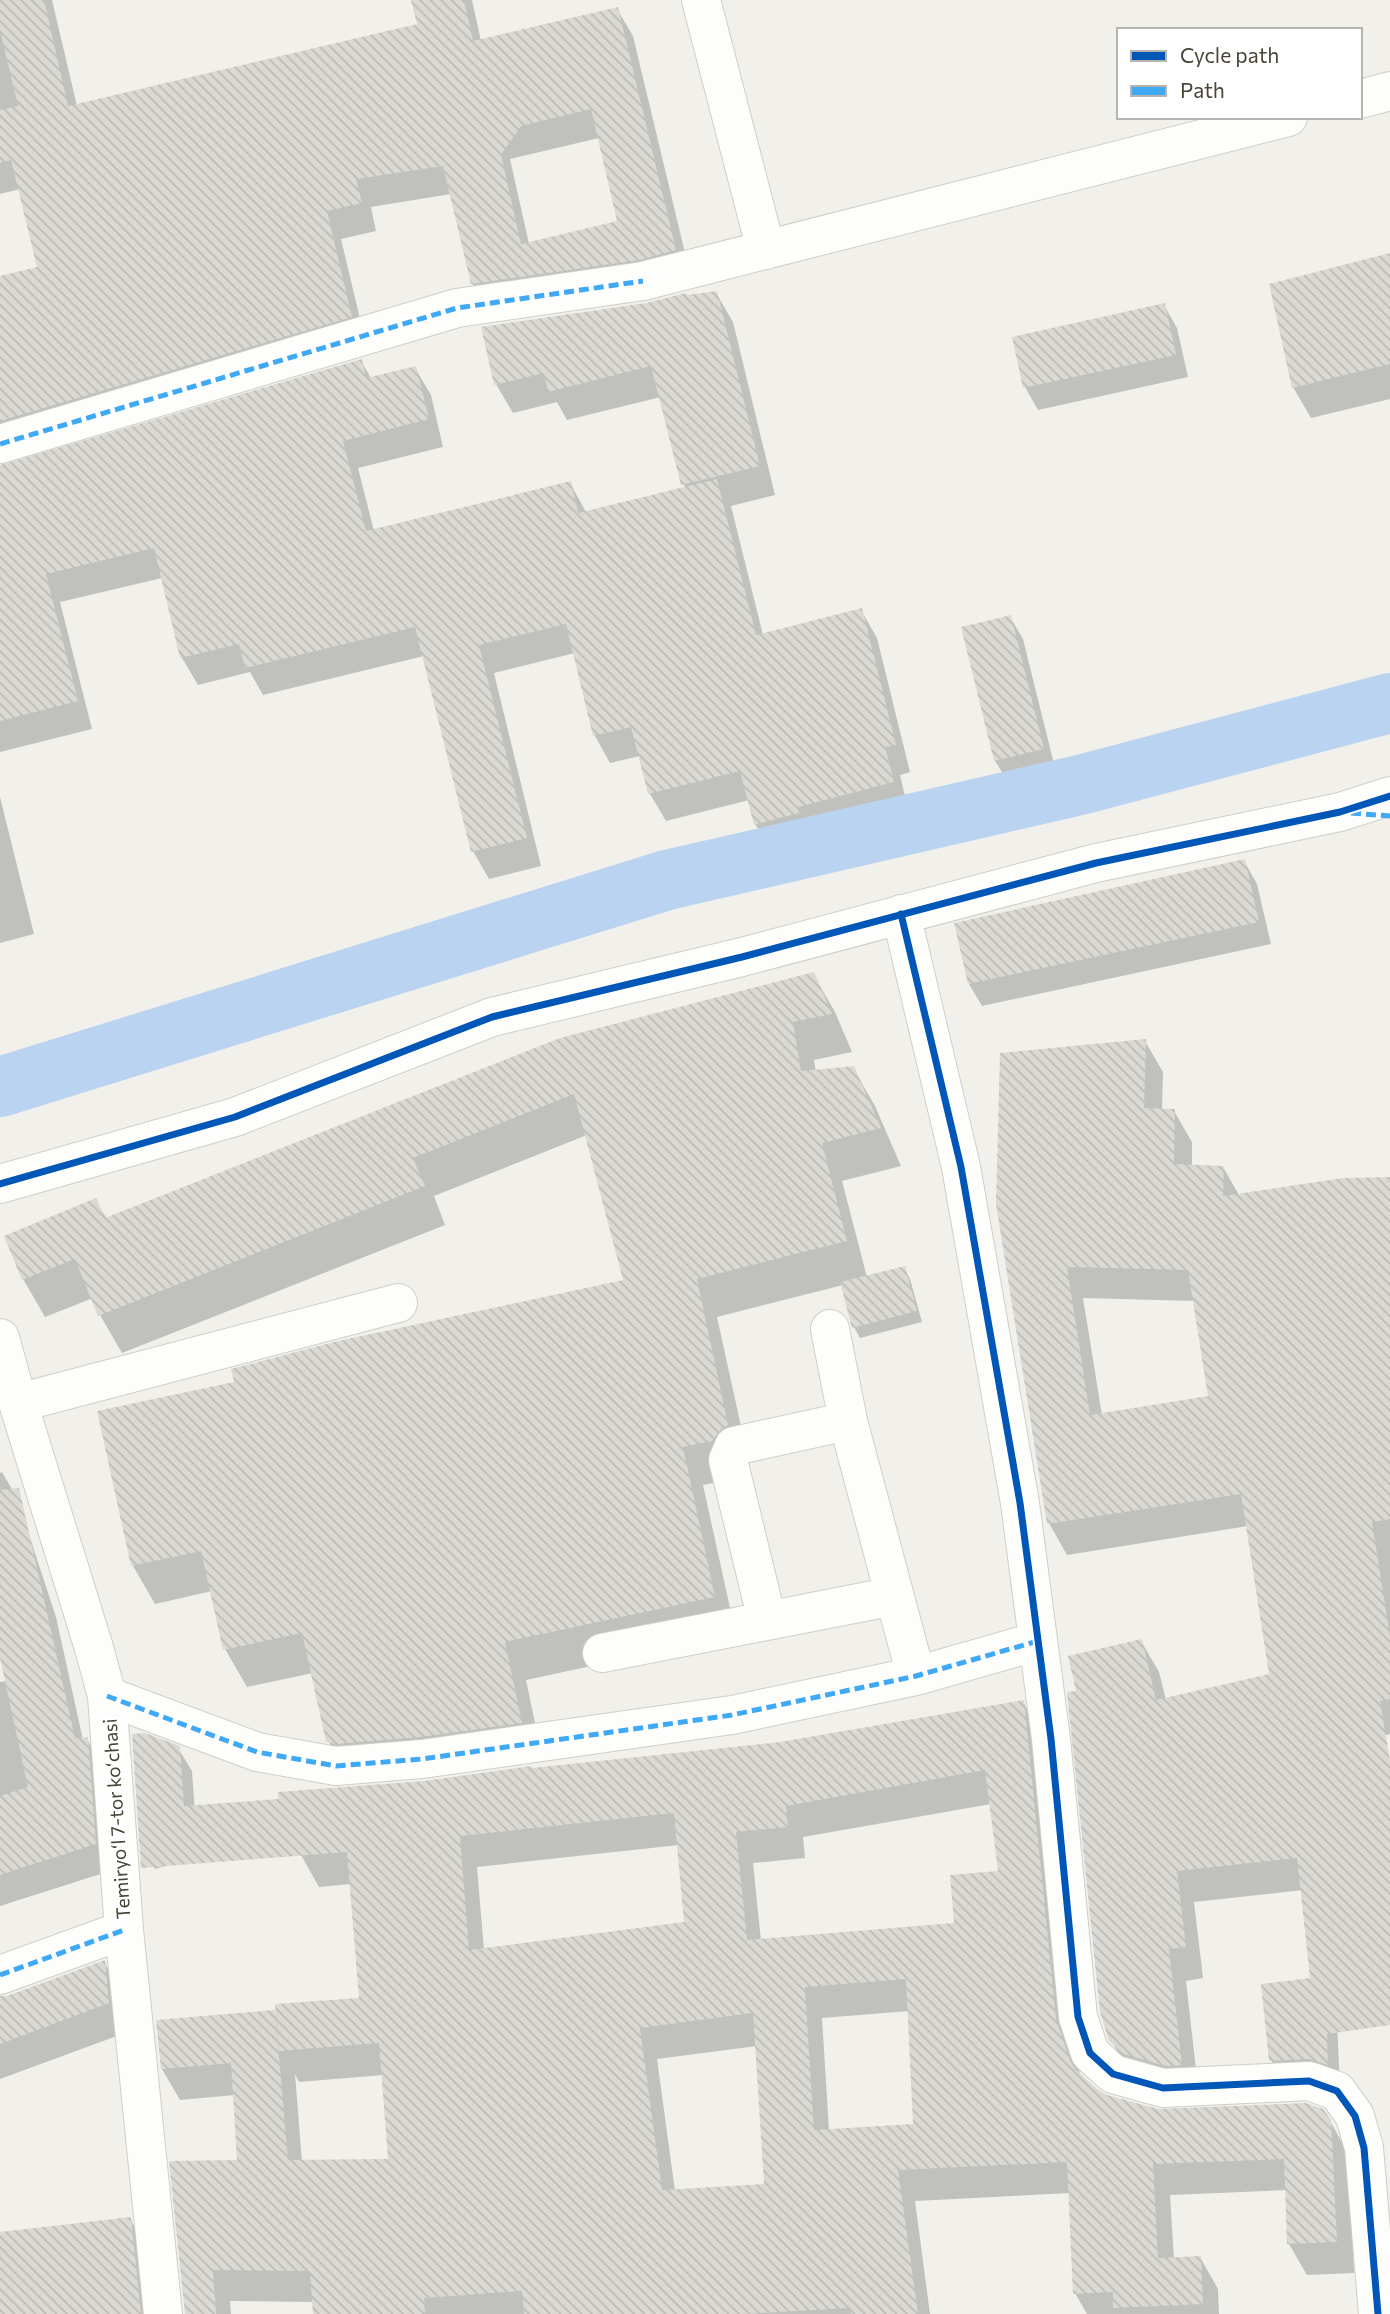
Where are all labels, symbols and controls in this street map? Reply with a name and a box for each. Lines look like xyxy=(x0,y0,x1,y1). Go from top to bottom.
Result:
legend xyxy=(1117,28,1362,119)
text: Cycle path xyxy=(1180,42,1279,67)
text: Path xyxy=(1180,77,1225,102)
street label: Temiryoʻl 7-tor koʻchasi xyxy=(98,1718,134,1920)

